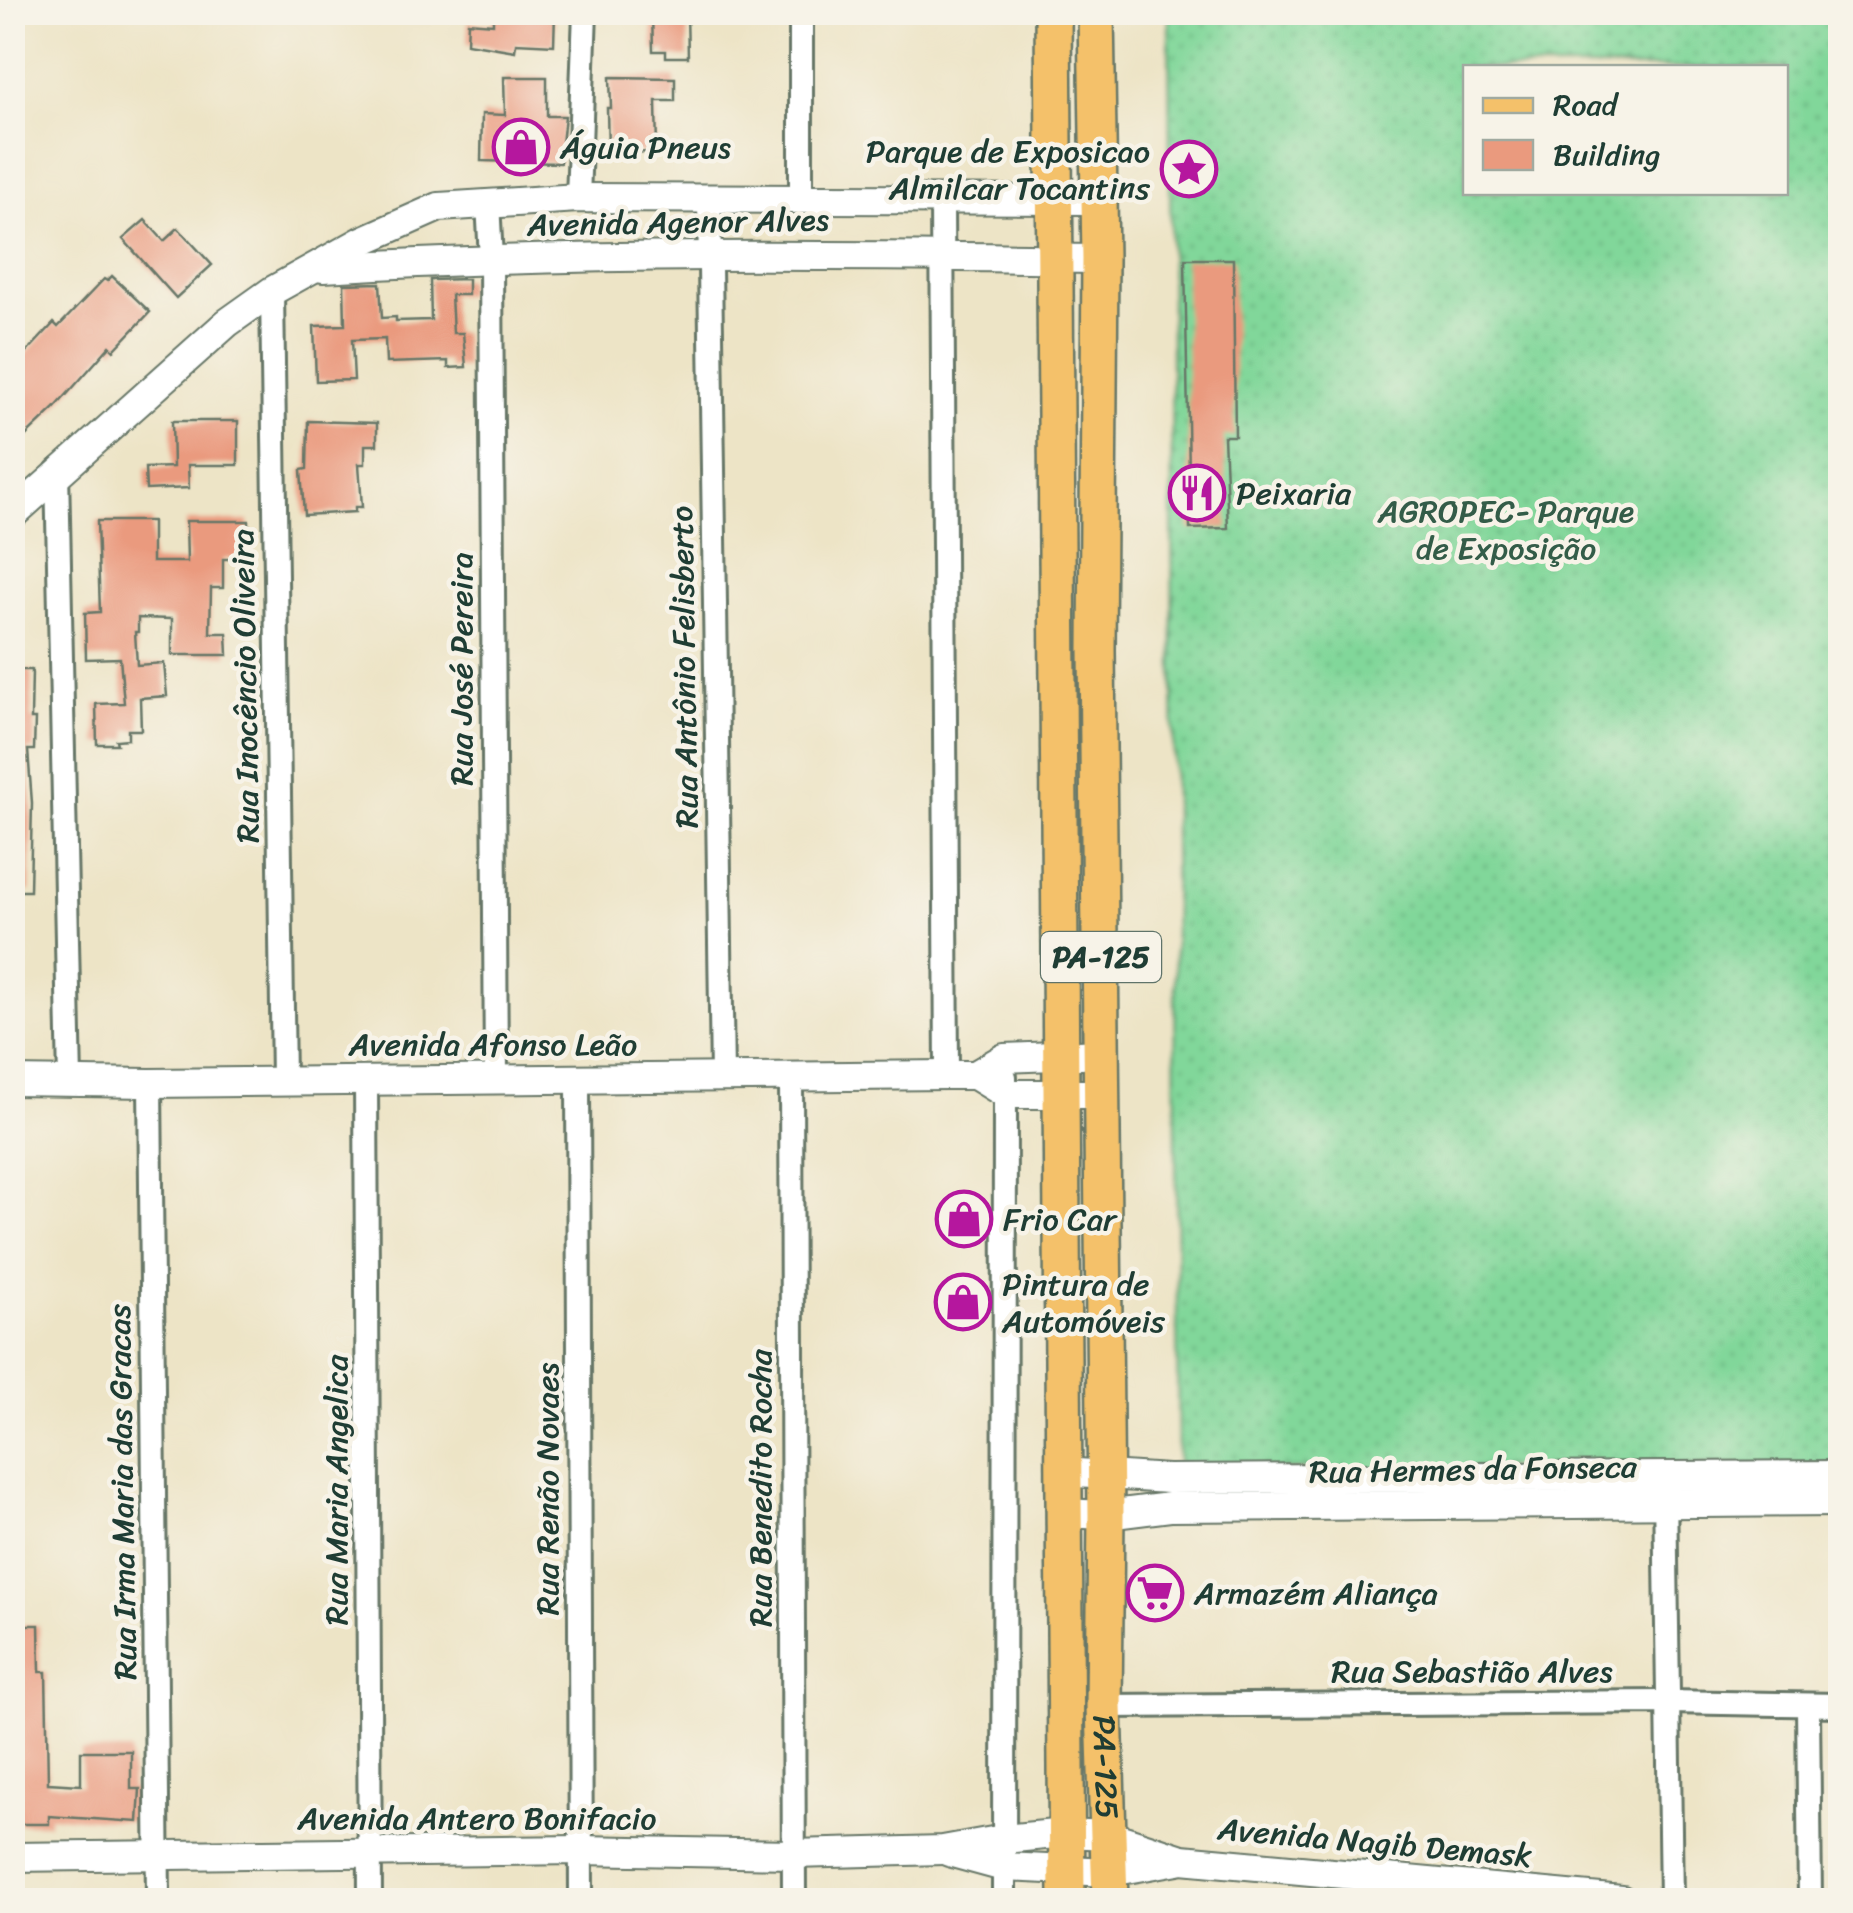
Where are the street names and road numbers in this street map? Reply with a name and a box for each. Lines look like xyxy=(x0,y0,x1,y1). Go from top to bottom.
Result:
street label: Avenida Agenor Alves xyxy=(526,191,829,254)
street label: Rua Antônio Felisberto xyxy=(653,505,716,829)
street label: Rua Inocêncio Oliveira xyxy=(214,529,277,843)
street label: Rua José Pereira xyxy=(433,552,490,786)
road number: PA-125 xyxy=(1041,932,1161,982)
street label: Avenida Afonso Leão xyxy=(348,1016,637,1073)
street label: Rua Irma Maria das Gracas xyxy=(91,1303,154,1680)
street label: Rua Benedito Rocha xyxy=(732,1348,789,1627)
street label: Rua Maria Angelica xyxy=(308,1354,365,1625)
street label: Rua Renão Novaes xyxy=(519,1363,576,1615)
street label: Rua Hermes da Fonseca xyxy=(1309,1438,1638,1501)
street label: Rua Sebastião Alves xyxy=(1331,1643,1613,1700)
street label: PA-125 xyxy=(1075,1714,1135,1820)
street label: Avenida Antero Bonifacio xyxy=(296,1790,657,1847)
street label: Avenida Nagib Demask xyxy=(1214,1800,1534,1885)

